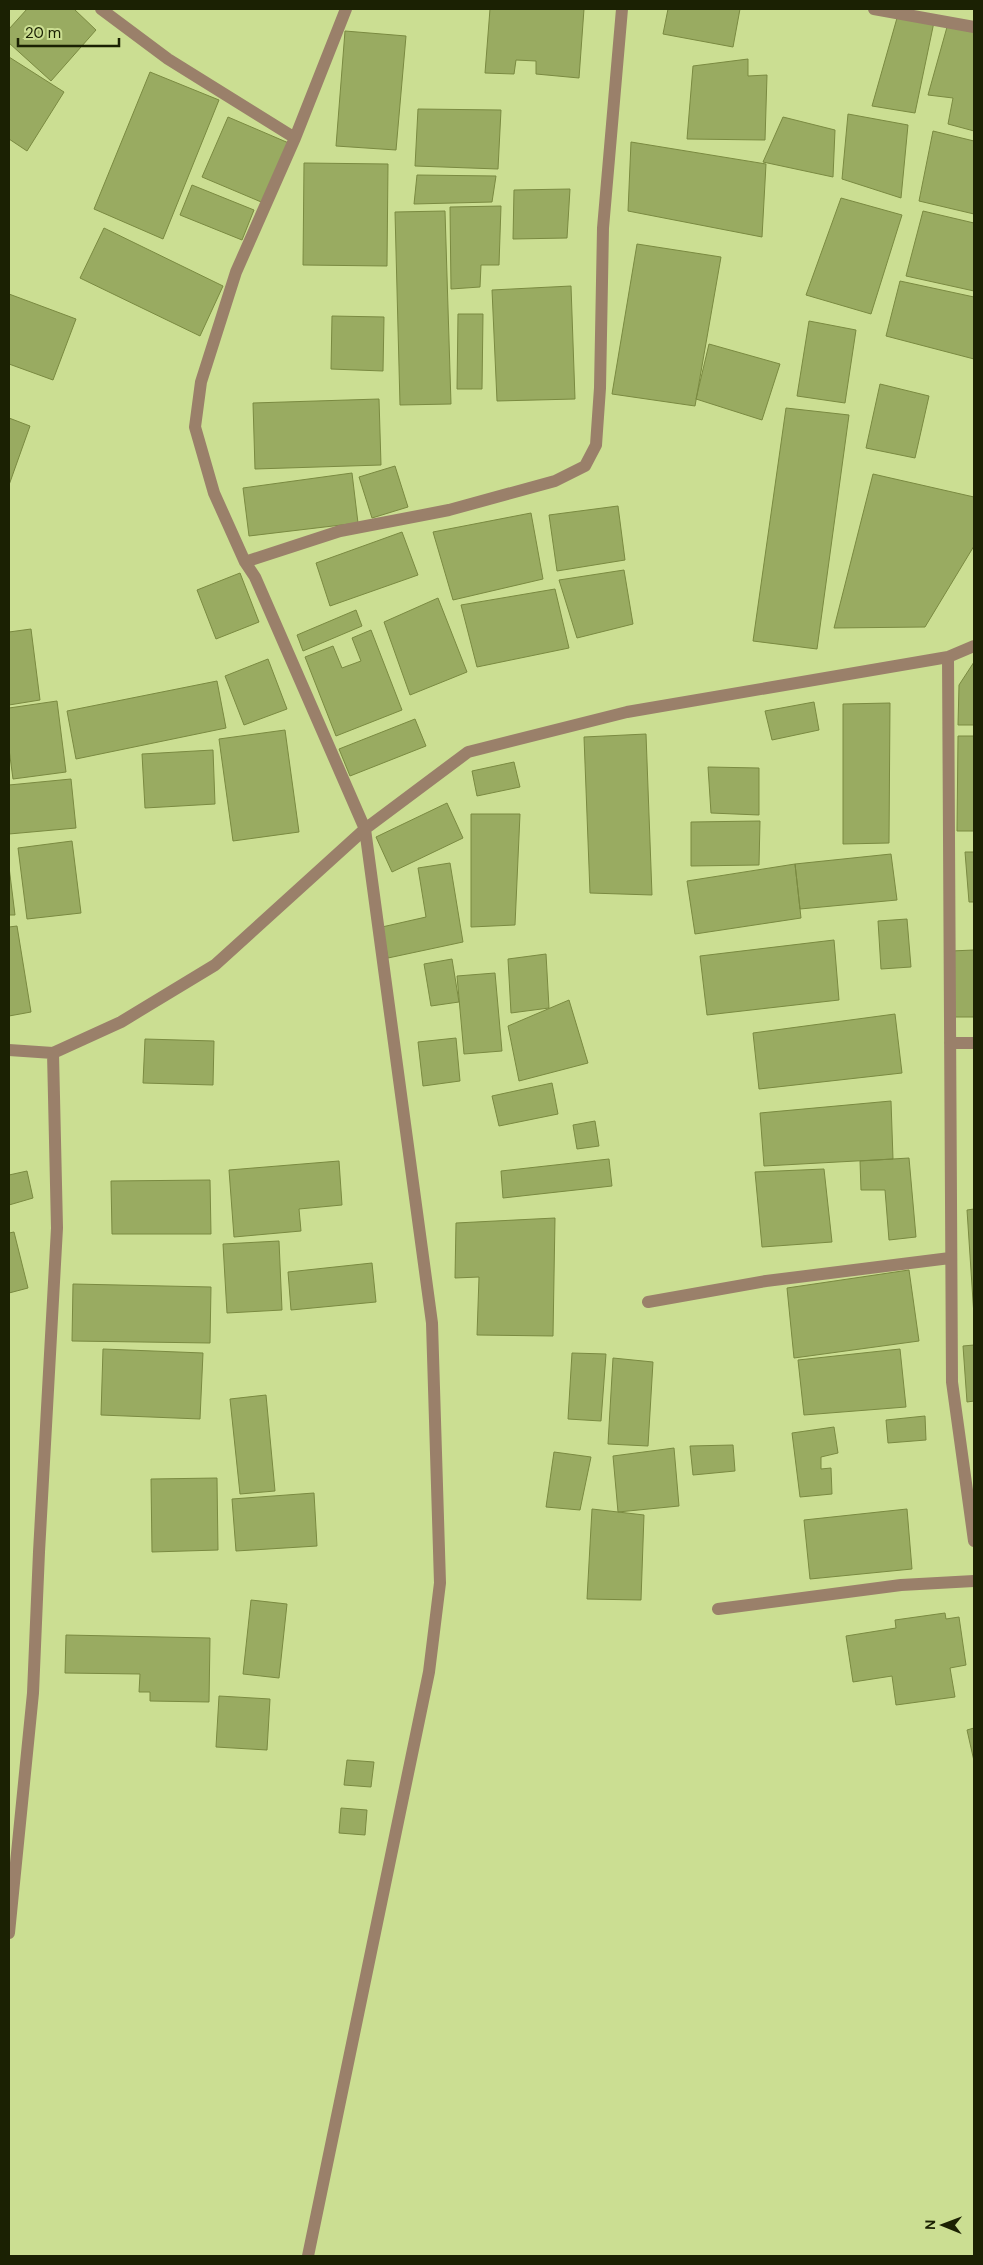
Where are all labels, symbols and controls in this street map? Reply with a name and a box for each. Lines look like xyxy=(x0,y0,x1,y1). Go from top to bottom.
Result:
scale bar xyxy=(18,15,119,47)
text: 20 m xyxy=(25,23,61,43)
north arrow xyxy=(918,2200,968,2250)
text: N xyxy=(921,2220,939,2230)

